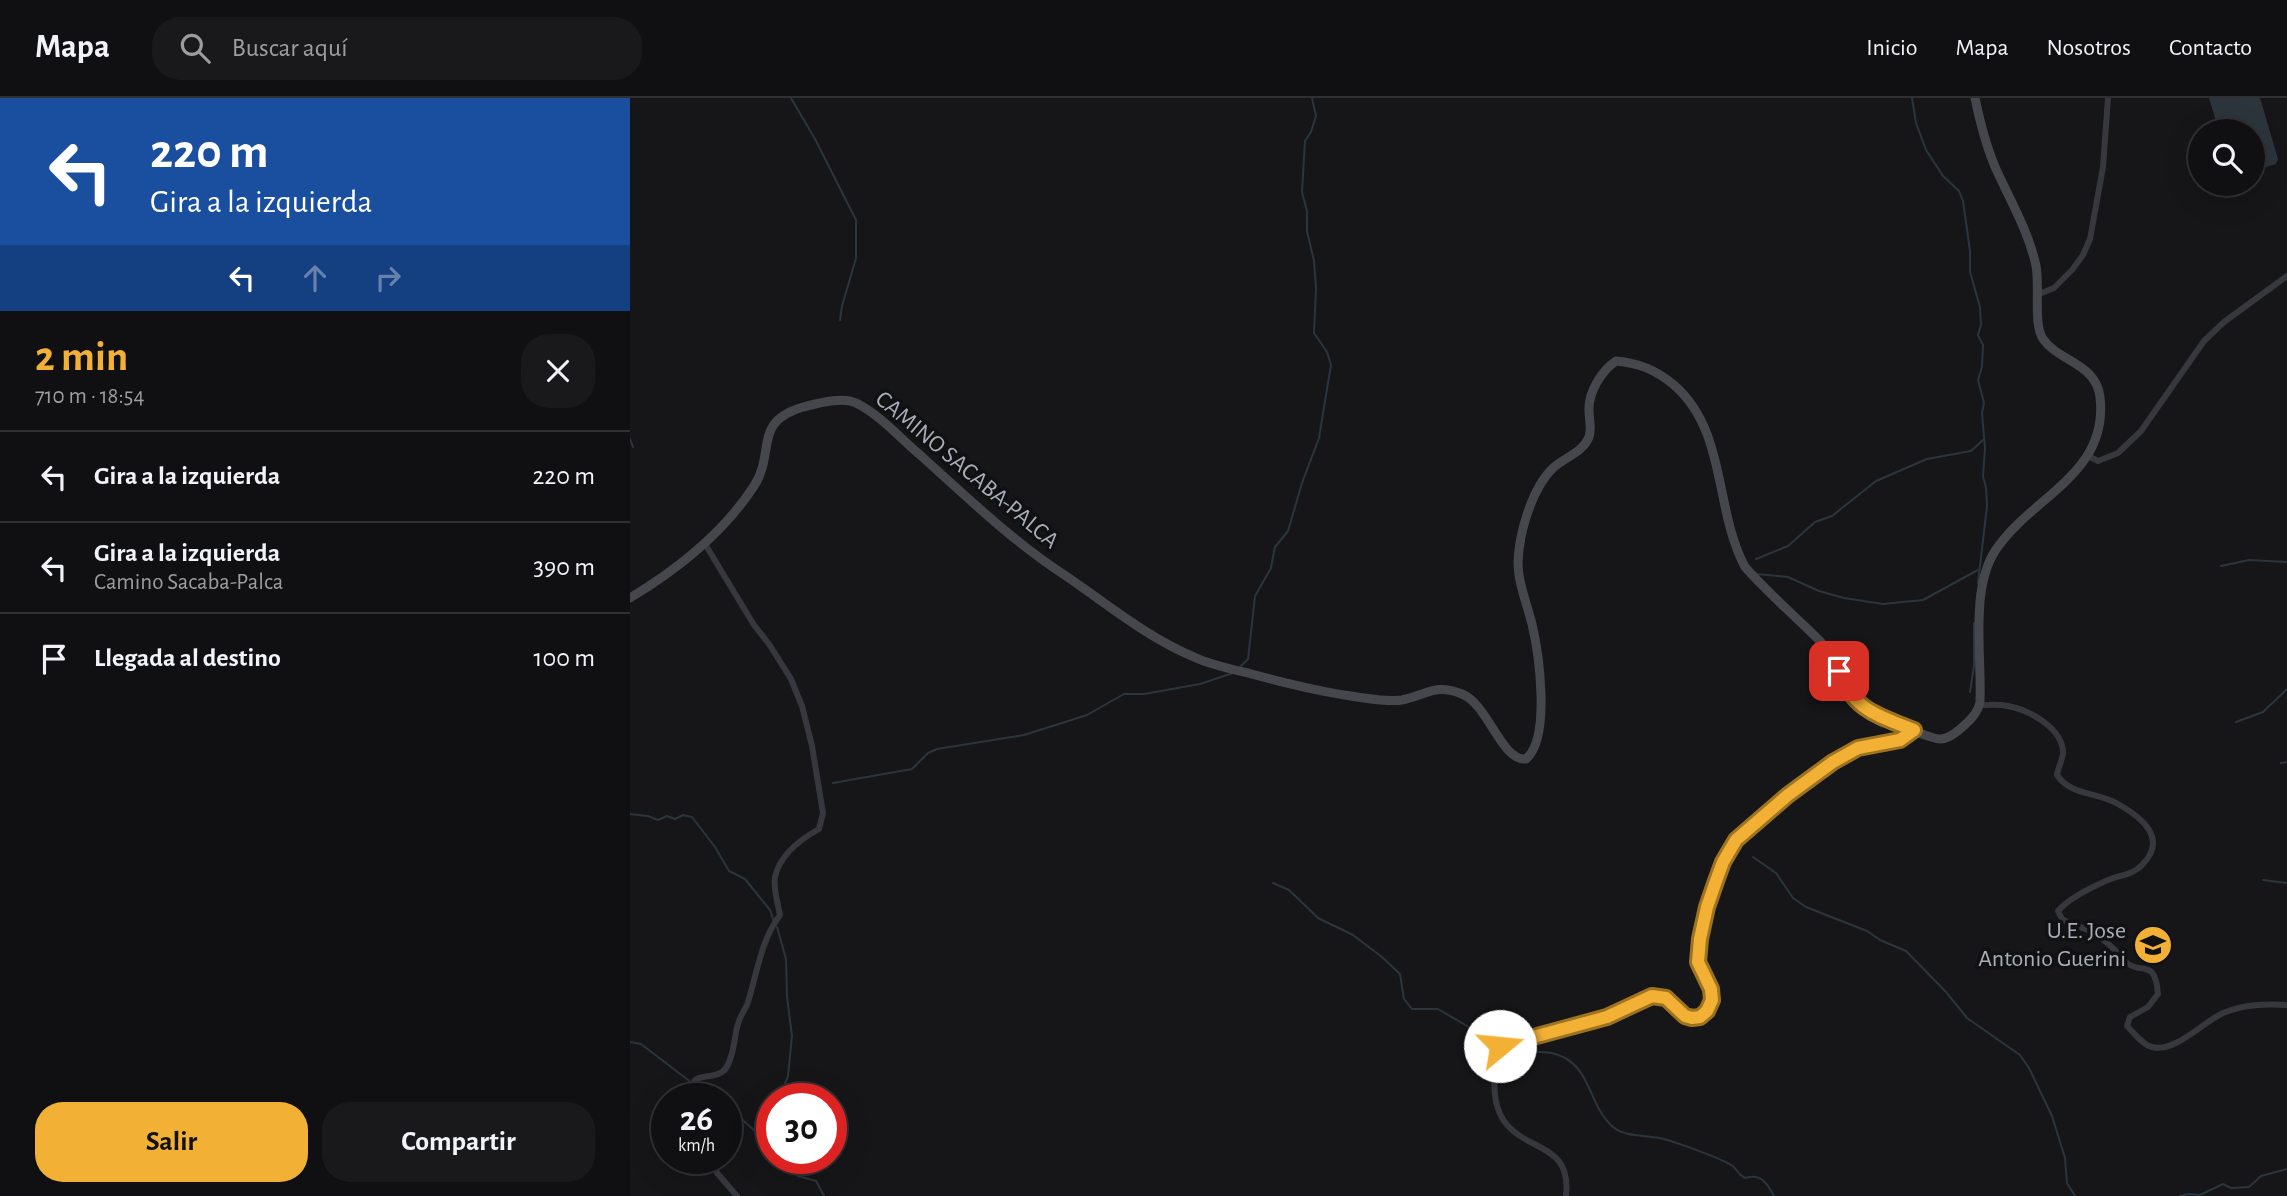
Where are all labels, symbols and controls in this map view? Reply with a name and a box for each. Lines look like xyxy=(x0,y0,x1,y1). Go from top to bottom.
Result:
search box xyxy=(152,17,642,80)
icon: search xyxy=(176,29,214,67)
text: Mapa xyxy=(35,31,110,64)
text: Buscar aquí xyxy=(232,35,348,61)
text: Inicio xyxy=(1866,36,1917,60)
text: Mapa xyxy=(1955,36,2009,60)
text: Nosotros xyxy=(2047,36,2131,60)
text: Contacto xyxy=(2169,36,2252,60)
map controls xyxy=(2188,119,2265,196)
button: search xyxy=(2188,119,2265,196)
icon: left xyxy=(35,126,126,217)
text: 220 m xyxy=(150,128,269,177)
text: Gira a la izquierda xyxy=(150,186,372,218)
icon: left xyxy=(223,259,261,297)
icon: ahead xyxy=(296,259,334,297)
icon: right xyxy=(369,259,407,297)
button: close xyxy=(521,334,595,408)
text: 2 min xyxy=(35,336,128,378)
text: 710 m · 18:54 xyxy=(35,385,144,408)
street label: CAMINO SACABA-PALCA xyxy=(871,387,1063,554)
icon: left xyxy=(35,458,73,496)
text: Gira a la izquierda xyxy=(94,463,280,489)
text: 220 m xyxy=(533,463,595,489)
text: Gira a la izquierda xyxy=(94,540,280,566)
icon: left xyxy=(35,549,73,587)
text: 390 m xyxy=(533,554,595,580)
text: Camino Sacaba-Palca xyxy=(94,571,283,594)
icon: arrive xyxy=(35,640,73,678)
pin xyxy=(1809,641,1869,701)
text: Llegada al destino xyxy=(94,645,281,671)
text: 100 m xyxy=(534,645,595,671)
icon: arrive xyxy=(1820,652,1858,690)
place label: U.E. Jose Antonio Guerini xyxy=(1978,919,2126,971)
school or university icon: U.E. Jose Antonio Guerini xyxy=(2132,924,2174,966)
position arrow xyxy=(1463,1009,1537,1083)
speed limit sign: 30 xyxy=(756,1083,847,1174)
button: Salir xyxy=(35,1102,308,1182)
button: Compartir xyxy=(322,1102,595,1182)
text: 26 xyxy=(680,1102,713,1137)
text: km/h xyxy=(678,1137,715,1155)

